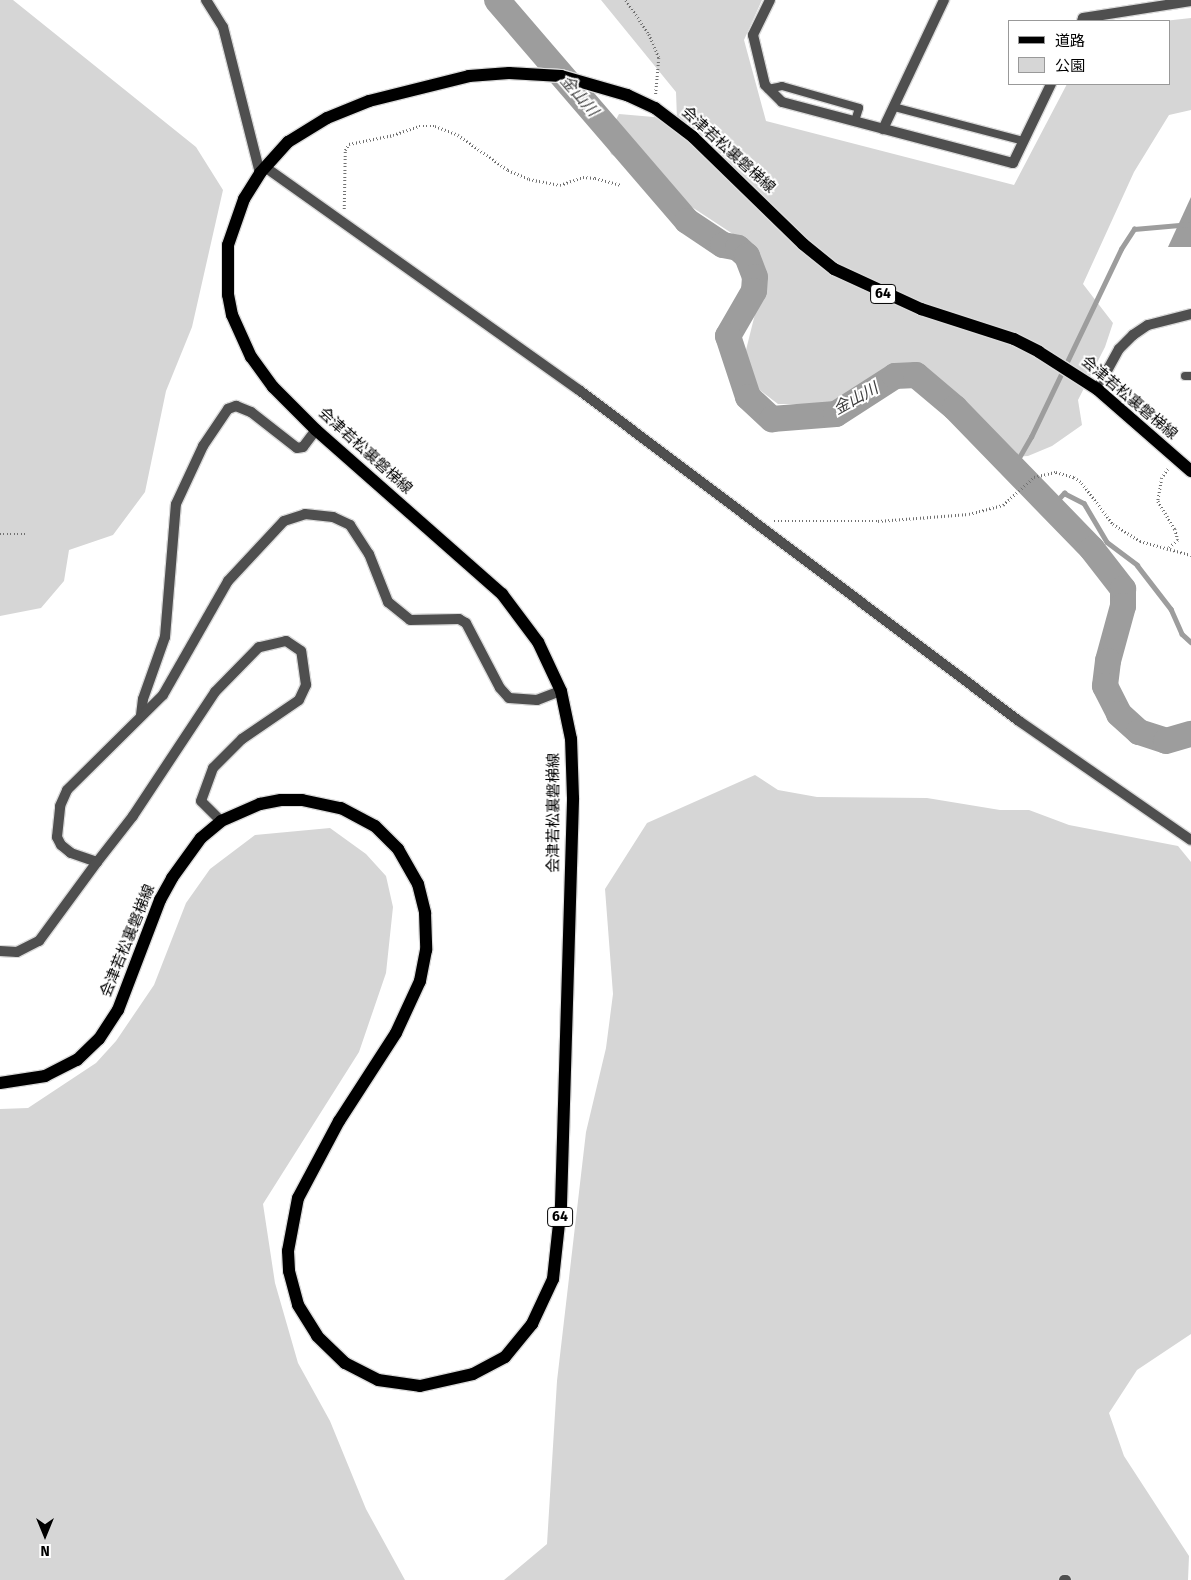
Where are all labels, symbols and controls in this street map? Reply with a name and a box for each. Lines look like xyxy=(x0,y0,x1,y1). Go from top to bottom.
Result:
legend xyxy=(1008,20,1171,85)
text: 道路 xyxy=(1055,32,1085,50)
text: 公園 xyxy=(1055,57,1085,75)
water label: 金山川 xyxy=(556,72,602,120)
street label: 会津若松裏磐梯線 xyxy=(677,103,779,197)
road number: 64 xyxy=(869,282,897,306)
street label: 会津若松裏磐梯線 xyxy=(1077,353,1181,443)
water label: 金山川 xyxy=(830,379,882,419)
street label: 会津若松裏磐梯線 xyxy=(314,404,416,498)
street label: 会津若松裏磐梯線 xyxy=(545,753,563,873)
street label: 会津若松裏磐梯線 xyxy=(97,882,159,1000)
road number: 64 xyxy=(546,1206,574,1228)
north arrow xyxy=(20,1510,70,1560)
text: N xyxy=(40,1542,50,1559)

